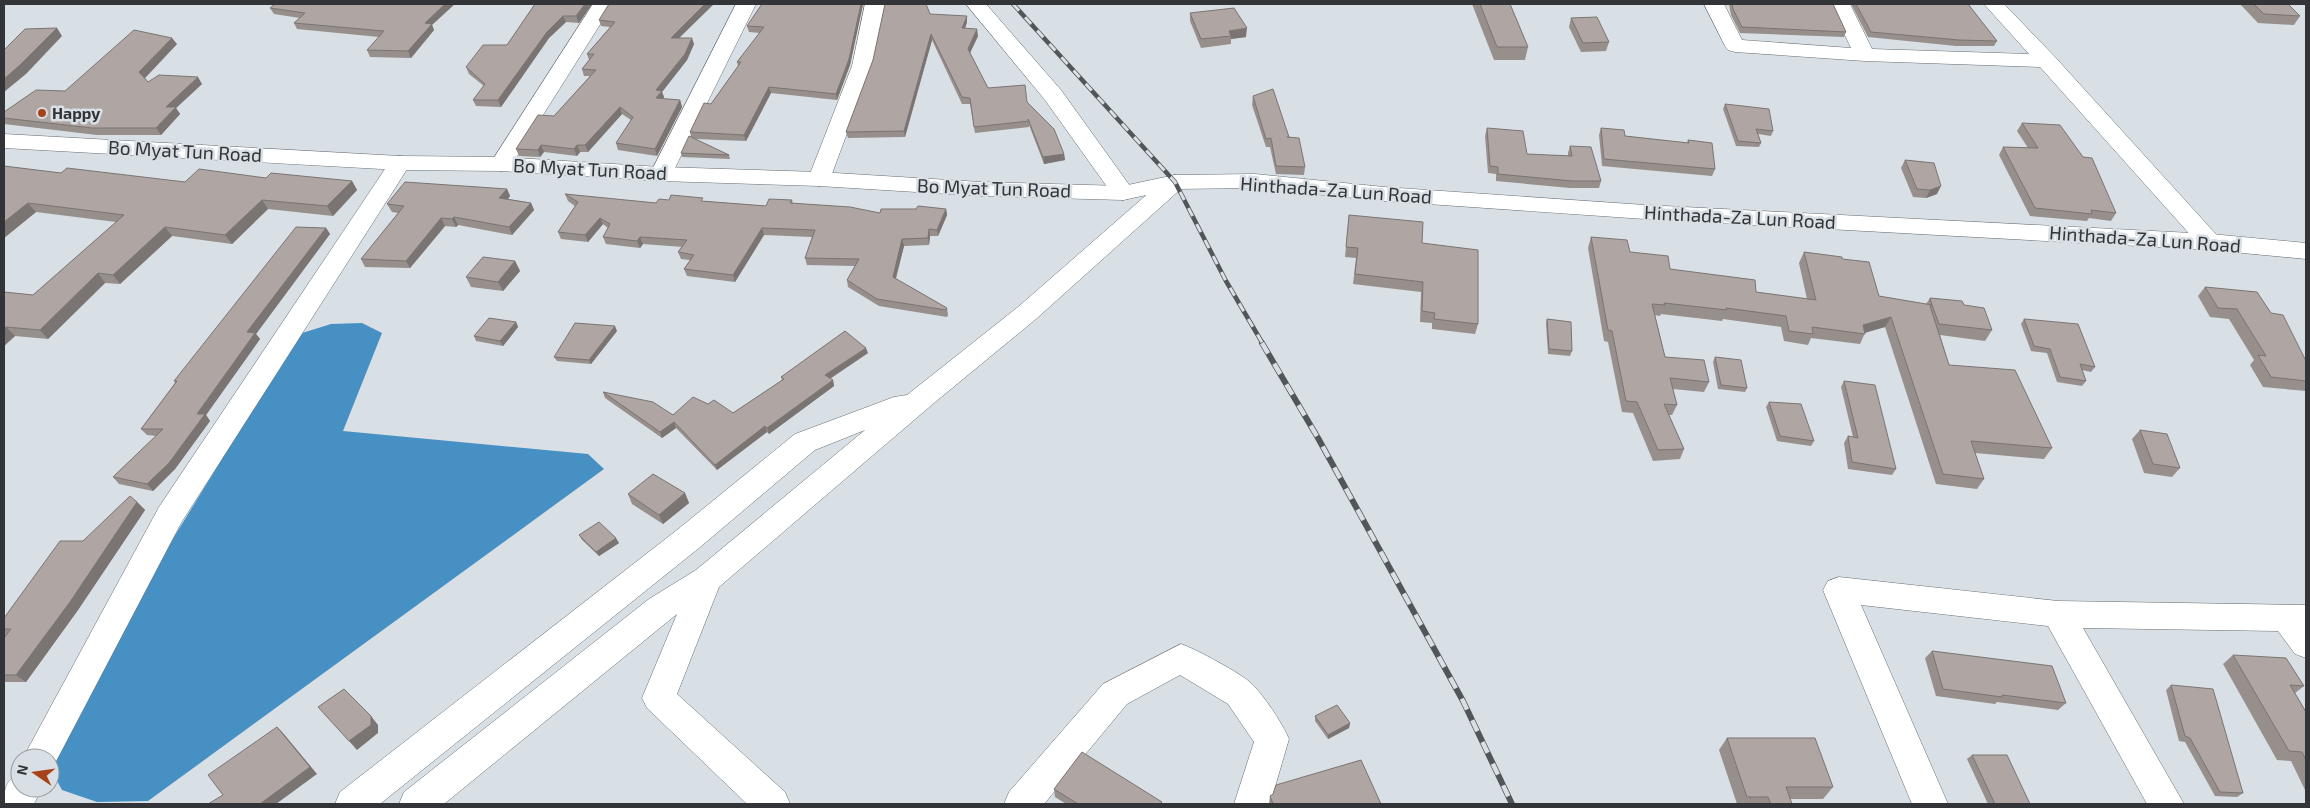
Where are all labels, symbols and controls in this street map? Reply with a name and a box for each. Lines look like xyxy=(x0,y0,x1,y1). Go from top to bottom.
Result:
place label: Happy xyxy=(52,103,100,123)
marker: Happy xyxy=(36,107,48,119)
street label: Bo Myat Tun Road xyxy=(107,135,263,166)
street label: Bo Myat Tun Road xyxy=(512,153,668,184)
street label: Hinthada-Za Lun Road xyxy=(1239,171,1433,208)
street label: Bo Myat Tun Road xyxy=(917,173,1071,202)
street label: Hinthada-Za Lun Road xyxy=(1644,200,1836,233)
street label: Hinthada-Za Lun Road xyxy=(2048,220,2242,257)
north arrow xyxy=(10,748,60,798)
text: N xyxy=(12,763,31,777)

